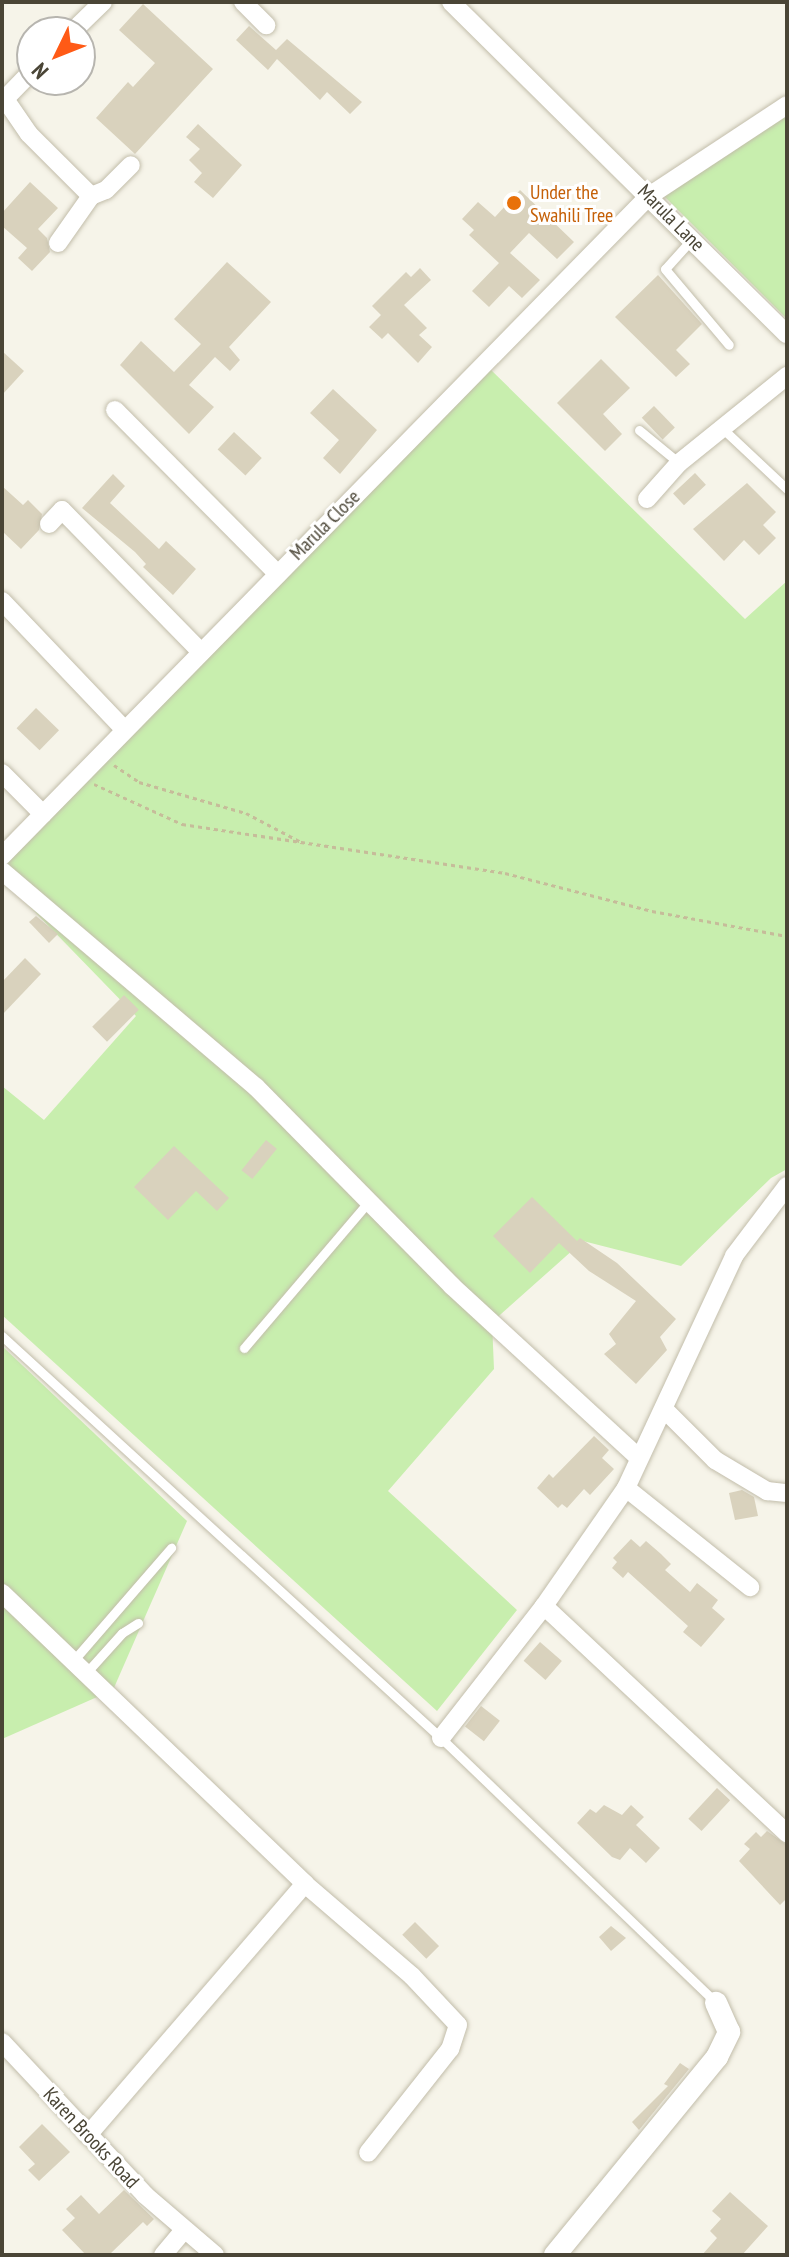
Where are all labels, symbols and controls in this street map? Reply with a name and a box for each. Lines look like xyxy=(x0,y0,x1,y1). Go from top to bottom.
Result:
north arrow xyxy=(16,16,96,96)
text: N xyxy=(26,57,54,85)
place label: Under the Swahili Tree xyxy=(530,180,614,227)
street label: Marula Lane xyxy=(633,180,709,256)
marker: Under the Swahili Tree xyxy=(505,194,523,212)
street label: Marula Close xyxy=(285,485,365,565)
street label: Karen Brooks Road xyxy=(38,2083,144,2193)

